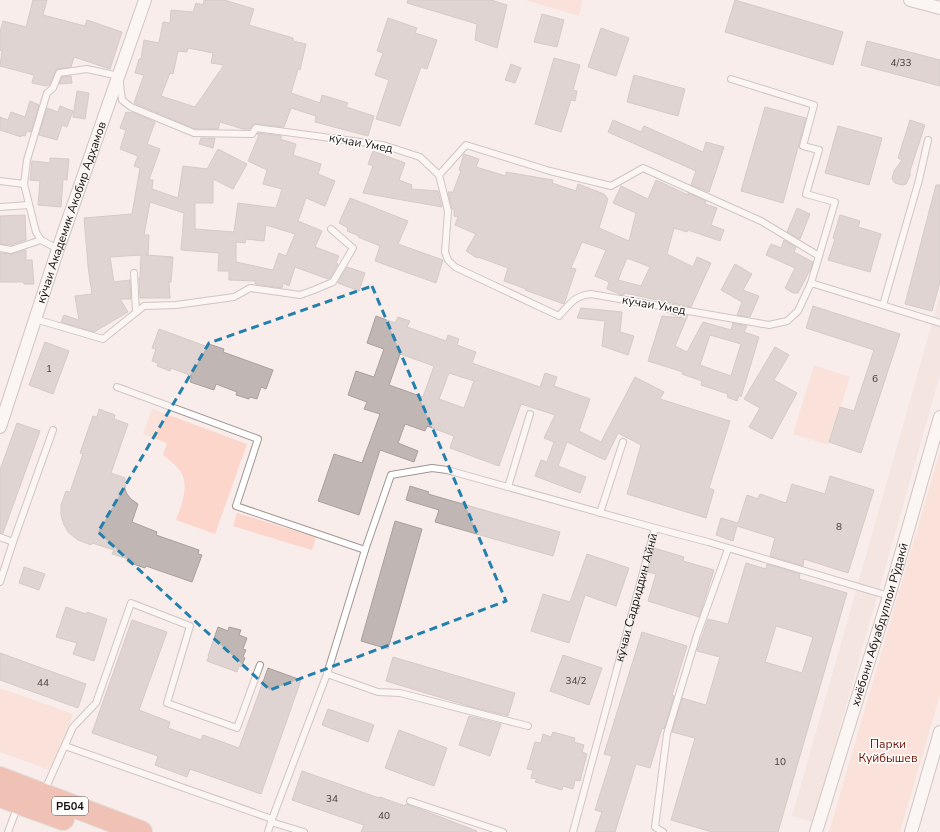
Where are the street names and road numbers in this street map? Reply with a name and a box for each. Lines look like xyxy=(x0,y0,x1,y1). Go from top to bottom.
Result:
street label: кӯчаи Академик Акобир Адҳамов xyxy=(33,119,110,306)
street label: кӯчаи Умед xyxy=(328,130,394,156)
street label: кӯчаи Умед xyxy=(621,292,687,318)
street label: кӯчаи Садриддин Айнӣ xyxy=(611,531,661,664)
street label: хиёбони Абуабдуллои Рӯдакӣ xyxy=(847,541,912,708)
road number: РБ04 xyxy=(52,797,88,815)

